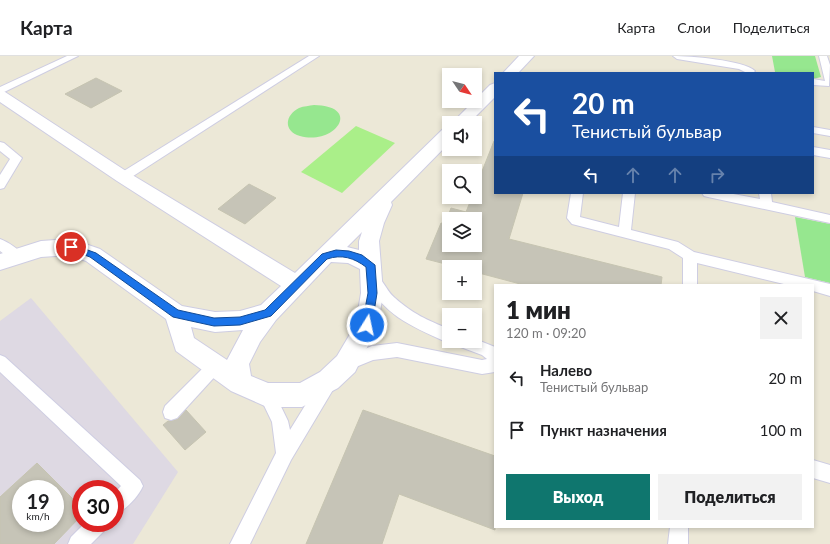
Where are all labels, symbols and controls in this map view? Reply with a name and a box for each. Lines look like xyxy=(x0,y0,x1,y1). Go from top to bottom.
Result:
text: Карта xyxy=(20,16,73,39)
text: Карта xyxy=(617,19,655,36)
text: Слои xyxy=(677,19,711,36)
text: Поделиться xyxy=(733,19,810,36)
north arrow xyxy=(442,68,482,108)
map controls xyxy=(442,68,482,348)
text: 20 m xyxy=(572,86,635,120)
icon: left xyxy=(506,88,558,140)
button: sound xyxy=(442,116,482,156)
text: Тенистый бульвар xyxy=(572,120,722,142)
button: search xyxy=(442,164,482,204)
icon: left xyxy=(580,164,602,186)
icon: ahead xyxy=(622,164,644,186)
icon: ahead xyxy=(664,164,686,186)
icon: right xyxy=(706,164,728,186)
button: layers xyxy=(442,212,482,252)
pin xyxy=(54,230,88,264)
icon: arrive xyxy=(60,236,82,258)
button: + xyxy=(442,260,482,300)
text: 1 мин xyxy=(506,295,571,324)
button: close xyxy=(760,297,802,339)
position arrow xyxy=(346,304,388,346)
button: − xyxy=(442,308,482,348)
text: 120 m · 09:20 xyxy=(506,325,586,341)
text: Налево xyxy=(540,361,592,379)
icon: left xyxy=(506,367,528,389)
text: 20 m xyxy=(768,369,802,387)
text: Тенистый бульвар xyxy=(540,379,648,395)
icon: arrive xyxy=(506,419,528,441)
text: Пункт назначения xyxy=(540,421,667,439)
text: 100 m xyxy=(760,421,802,439)
button: Выход xyxy=(506,474,650,520)
button: Поделиться xyxy=(658,474,802,520)
speed limit sign: 30 xyxy=(72,480,124,532)
text: 19 xyxy=(26,489,50,513)
text: km/h xyxy=(26,510,50,522)

